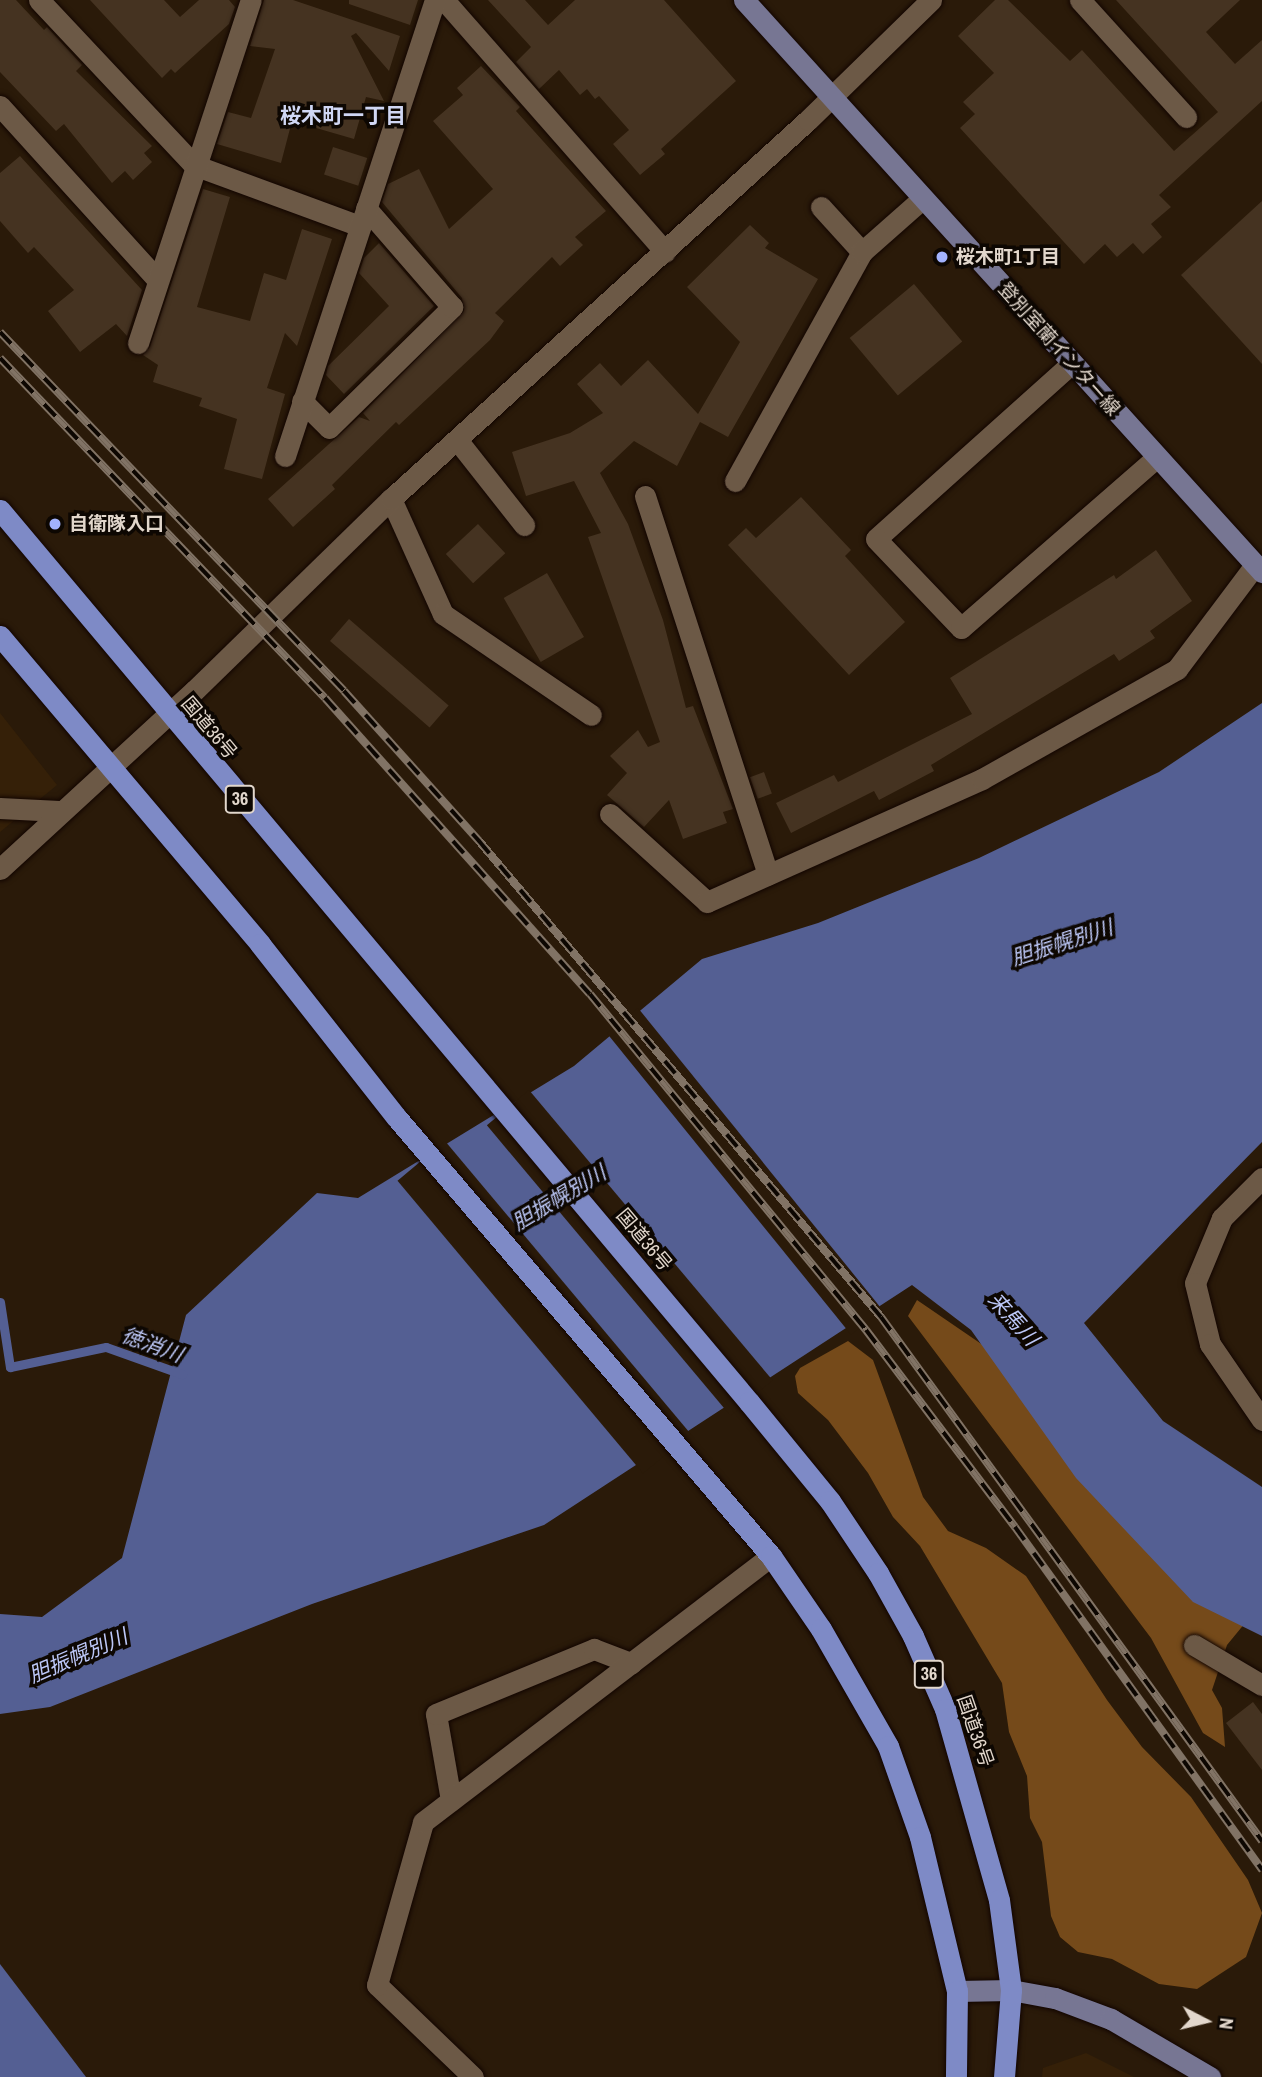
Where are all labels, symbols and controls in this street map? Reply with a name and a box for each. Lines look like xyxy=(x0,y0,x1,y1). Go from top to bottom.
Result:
district label: 桜木町一丁目 xyxy=(280,103,406,129)
place label: 桜木町1丁目 xyxy=(956,246,1060,268)
marker: 桜木町1丁目 xyxy=(934,249,950,265)
street label: 登別室蘭インター線 xyxy=(993,278,1125,420)
place label: 自衛隊入口 xyxy=(69,513,164,535)
marker: 自衛隊入口 xyxy=(47,516,63,532)
street label: 国道36号 xyxy=(176,692,242,764)
road number: 36 xyxy=(224,784,256,814)
water label: 胆振幌別川 xyxy=(1008,915,1116,971)
water label: 胆振幌別川 xyxy=(508,1160,610,1236)
street label: 国道36号 xyxy=(611,1204,677,1276)
water label: 来馬川 xyxy=(983,1287,1043,1351)
water label: 徳消川 xyxy=(118,1322,186,1368)
water label: 胆振幌別川 xyxy=(25,1624,131,1688)
road number: 36 xyxy=(913,1660,945,1688)
street label: 国道36号 xyxy=(952,1692,998,1770)
north arrow xyxy=(1171,1986,1241,2056)
text: N xyxy=(1213,2016,1240,2031)

